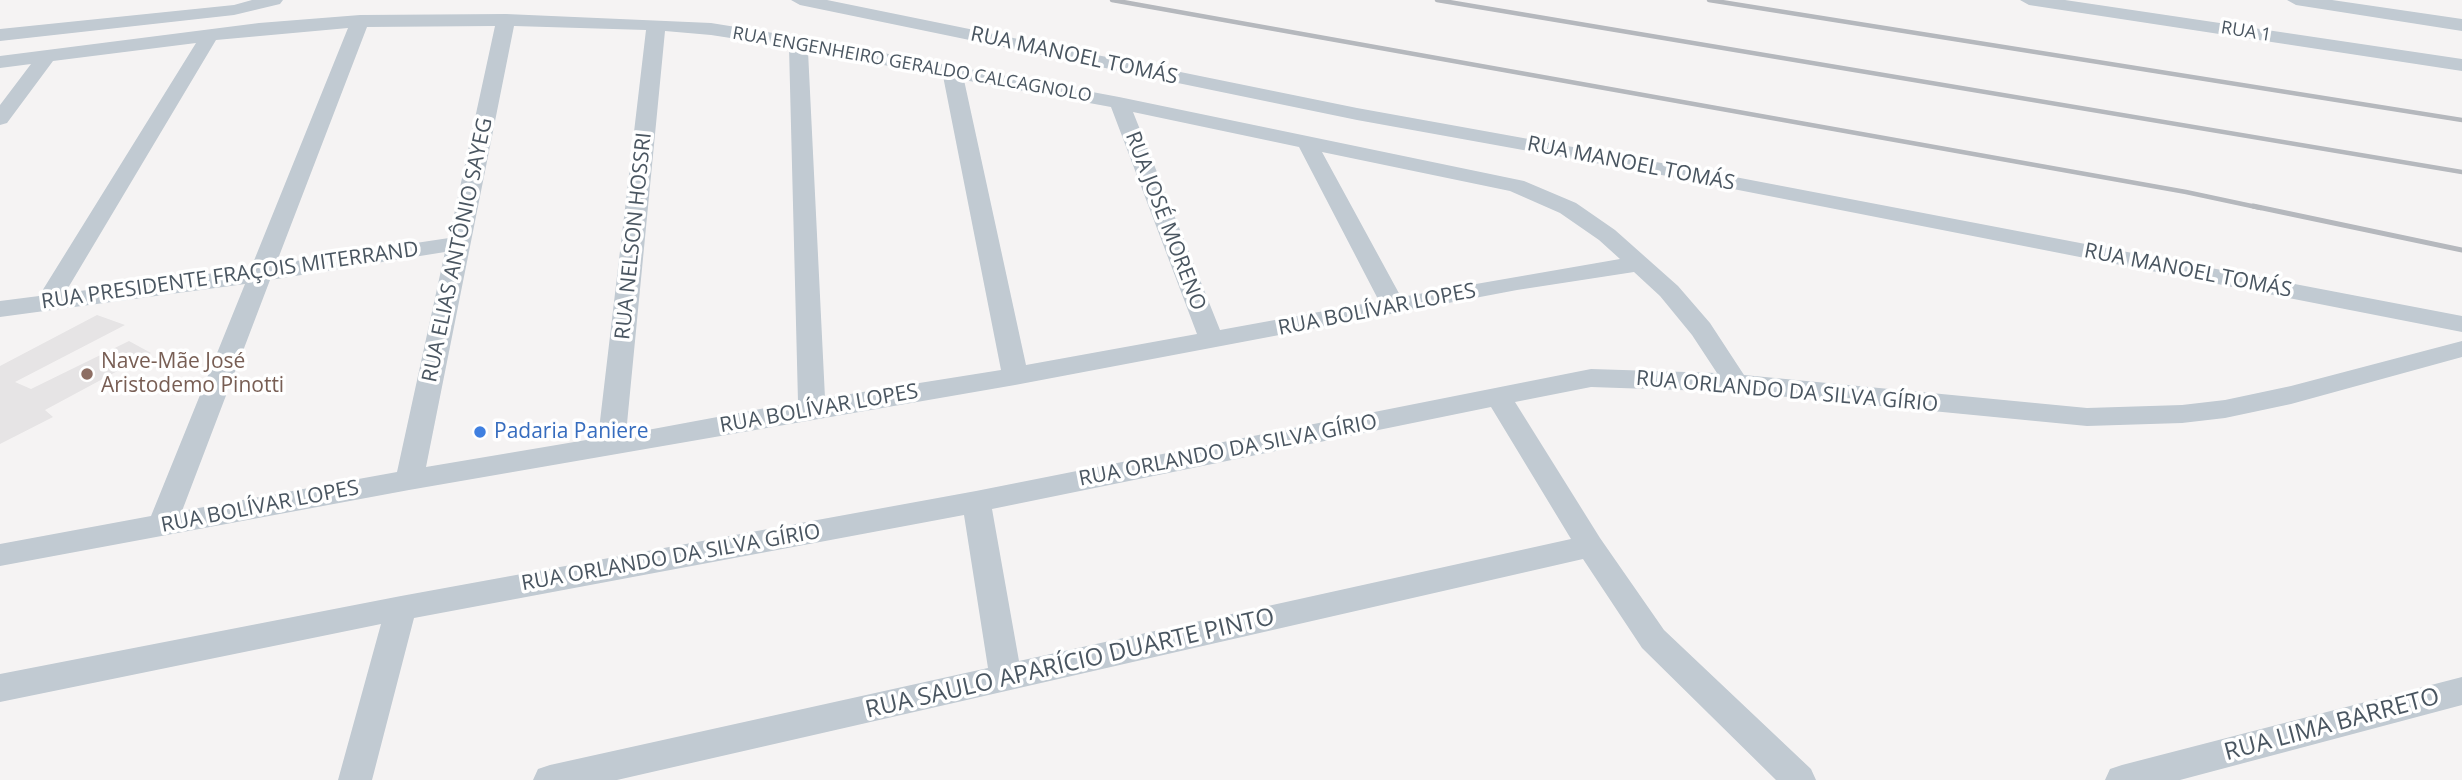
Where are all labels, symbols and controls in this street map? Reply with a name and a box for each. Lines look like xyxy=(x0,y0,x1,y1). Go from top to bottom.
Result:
street label: RUA 1 xyxy=(2219,17,2273,47)
street label: RUA MANOEL TOMÁS xyxy=(968,22,1180,90)
street label: RUA ENGENHEIRO GERALDO CALCAGNOLO xyxy=(731,23,1093,107)
street label: RUA ELIAS ANTÔNIO SAYEG xyxy=(418,115,498,385)
street label: RUA JOSÉ MORENO xyxy=(1119,128,1211,314)
street label: RUA NELSON HOSSRI xyxy=(611,131,657,341)
street label: RUA MANOEL TOMÁS xyxy=(1525,132,1737,196)
street label: RUA PRESIDENTE FRAÇOIS MITERRAND xyxy=(40,237,420,315)
street label: RUA MANOEL TOMÁS xyxy=(2082,239,2294,303)
street label: RUA BOLÍVAR LOPES xyxy=(1276,278,1478,342)
place label: Nave-Mãe José Aristodemo Pinotti xyxy=(101,349,284,399)
marker: Nave-Mãe José Aristodemo Pinotti xyxy=(79,366,95,382)
street label: RUA ORLANDO DA SILVA GÍRIO xyxy=(1635,366,1939,418)
street label: RUA BOLÍVAR LOPES xyxy=(718,379,920,439)
street label: RUA ORLANDO DA SILVA GÍRIO xyxy=(1077,410,1379,492)
place label: Padaria Paniere xyxy=(494,419,648,445)
marker: Padaria Paniere xyxy=(472,424,488,440)
street label: RUA BOLÍVAR LOPES xyxy=(159,475,361,539)
street label: RUA ORLANDO DA SILVA GÍRIO xyxy=(519,519,823,597)
street label: RUA SAULO APARÍCIO DUARTE PINTO xyxy=(863,603,1277,725)
street label: RUA LIMA BARRETO xyxy=(2221,682,2443,768)

